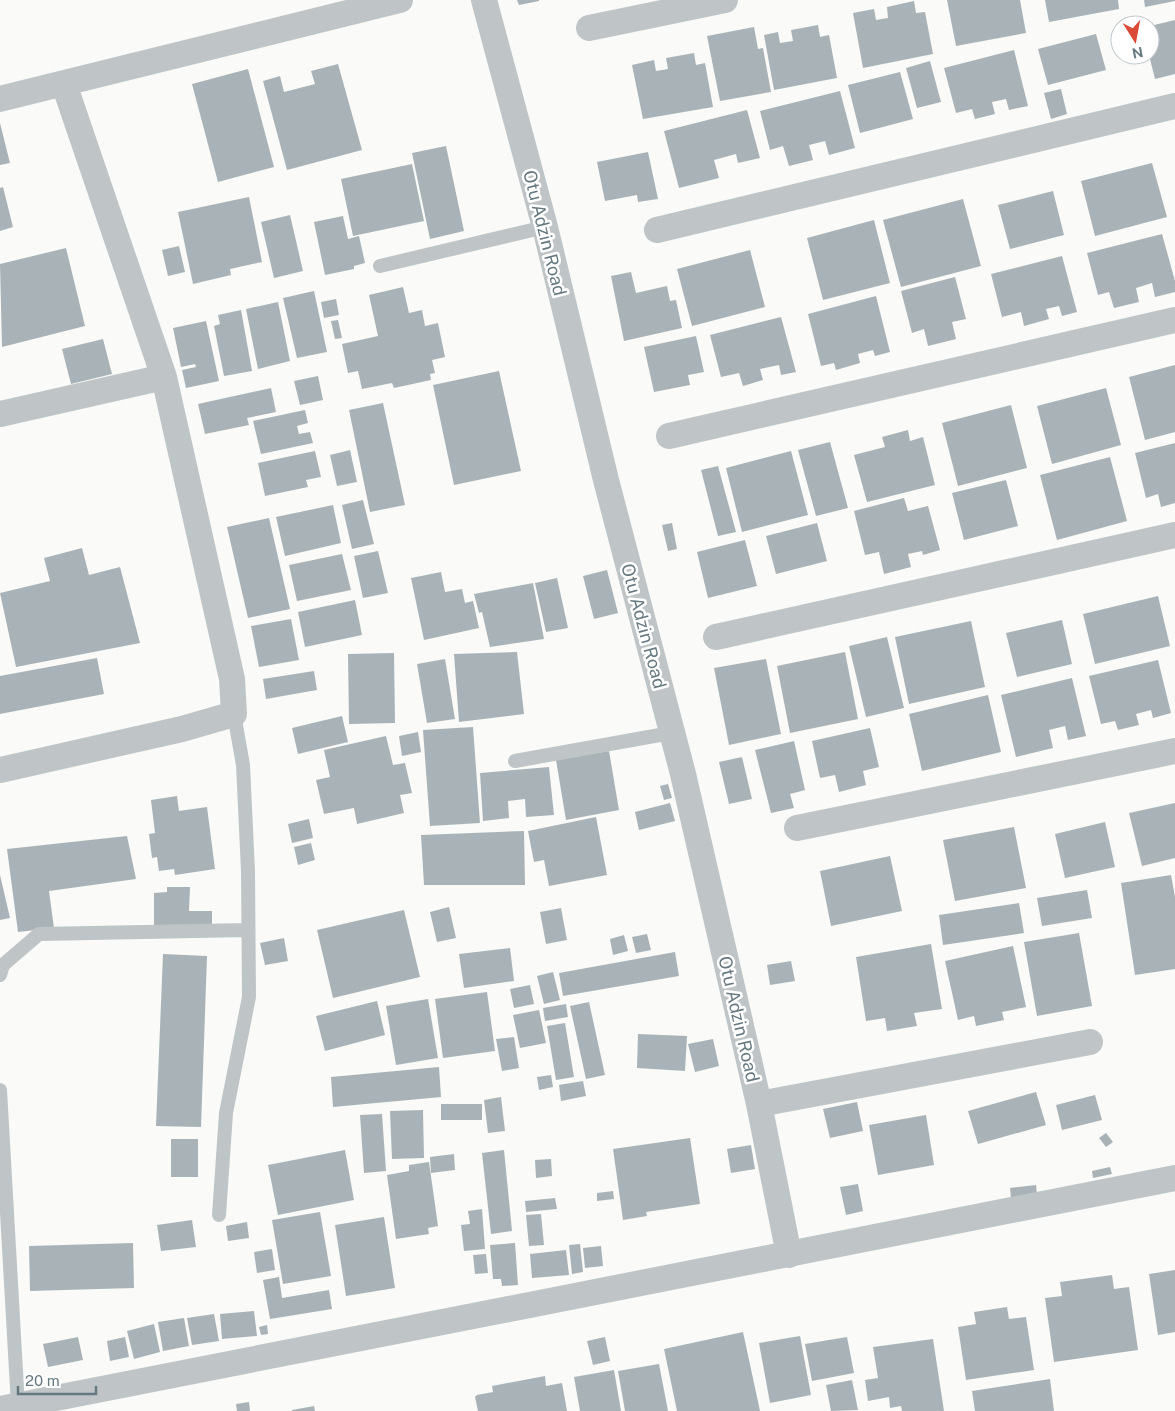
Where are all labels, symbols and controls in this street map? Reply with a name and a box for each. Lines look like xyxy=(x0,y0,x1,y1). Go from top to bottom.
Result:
north arrow xyxy=(1110,15,1160,65)
text: N xyxy=(1131,44,1144,62)
street label: Otu Adzin Road xyxy=(519,168,571,298)
street label: Otu Adzin Road xyxy=(617,561,671,691)
street label: Otu Adzin Road xyxy=(714,954,764,1084)
scale bar xyxy=(18,1364,95,1396)
text: 20 m xyxy=(25,1372,60,1389)

